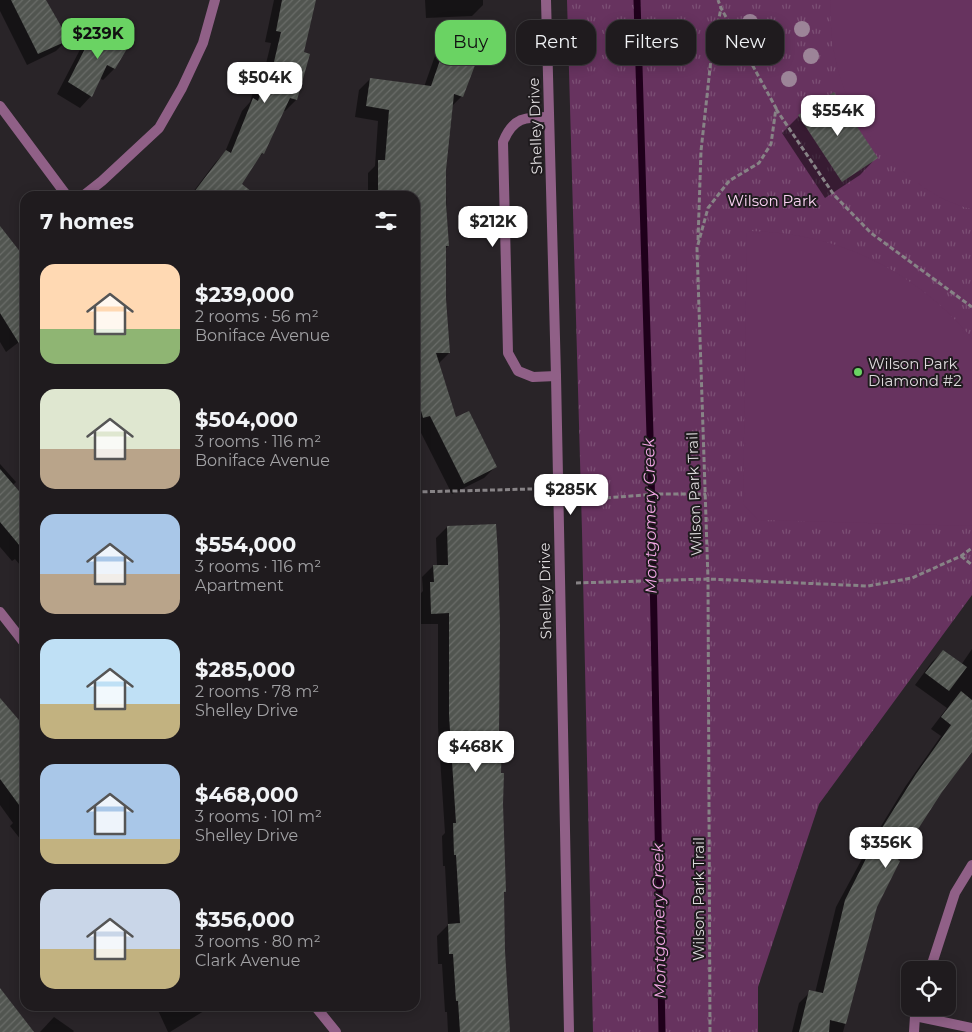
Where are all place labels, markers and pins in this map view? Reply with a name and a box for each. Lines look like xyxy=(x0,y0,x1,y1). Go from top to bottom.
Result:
pin: $239K xyxy=(63,18,133,60)
pin: $504K xyxy=(230,62,300,104)
pin: $554K xyxy=(803,94,873,137)
pin: $212K xyxy=(458,206,528,248)
place label: Wilson Park Diamond #2 xyxy=(868,354,962,390)
marker: Wilson Park Diamond #2 xyxy=(852,366,864,378)
pin: $285K xyxy=(536,474,606,516)
pin: $468K xyxy=(441,730,511,773)
pin: $356K xyxy=(851,826,921,869)

